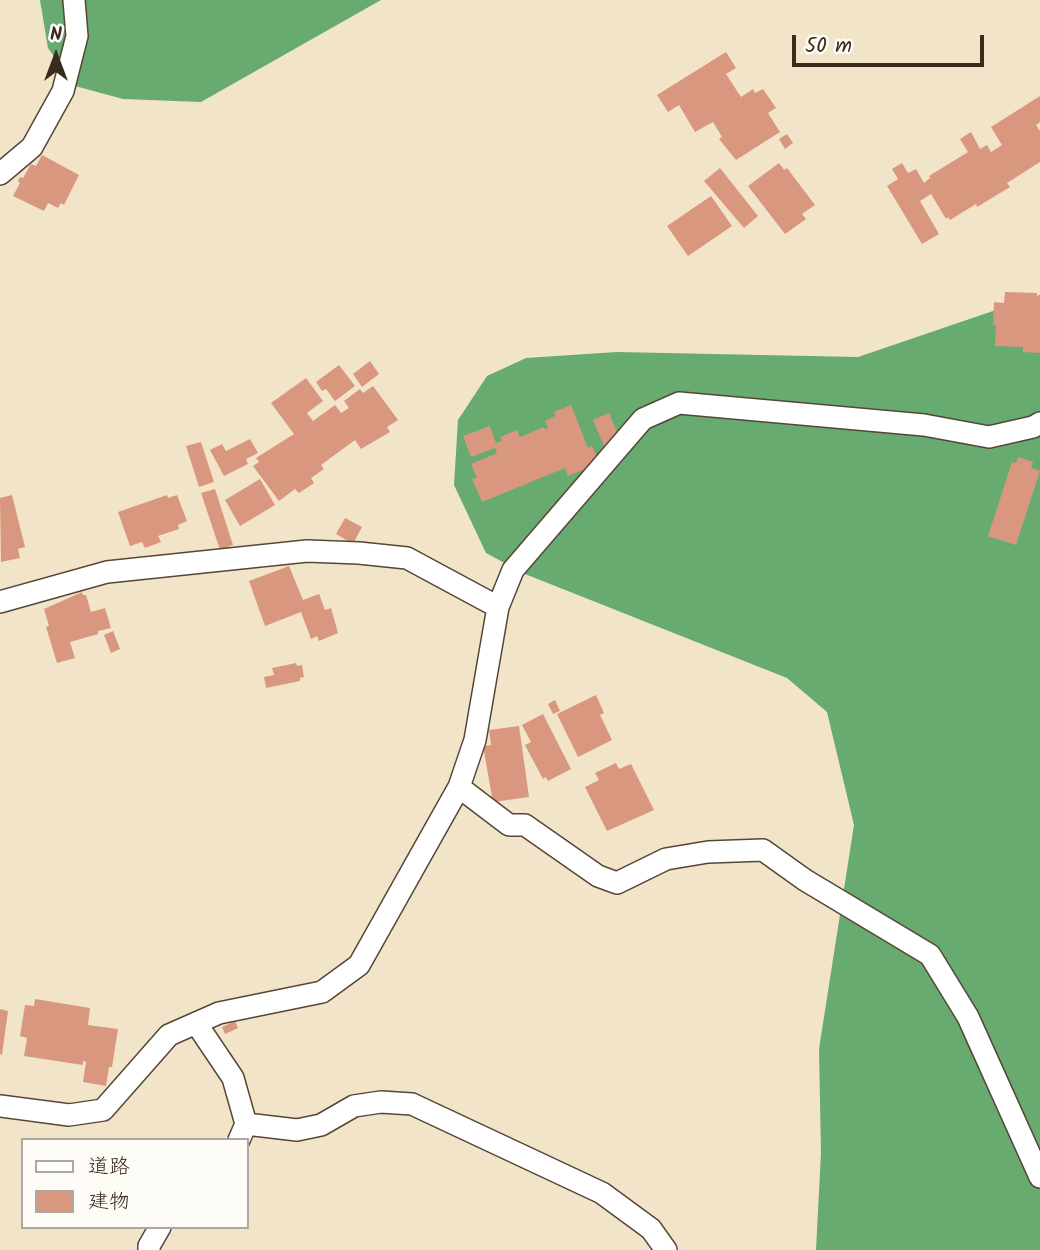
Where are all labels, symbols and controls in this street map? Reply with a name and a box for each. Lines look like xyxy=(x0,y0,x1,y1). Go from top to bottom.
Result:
text: N xyxy=(50,20,62,50)
north arrow xyxy=(21,21,91,91)
scale bar xyxy=(795,21,988,65)
text: 50 m xyxy=(805,30,852,63)
legend xyxy=(21,1138,248,1229)
text: 道路 xyxy=(88,1151,130,1184)
text: 建物 xyxy=(88,1186,130,1219)

